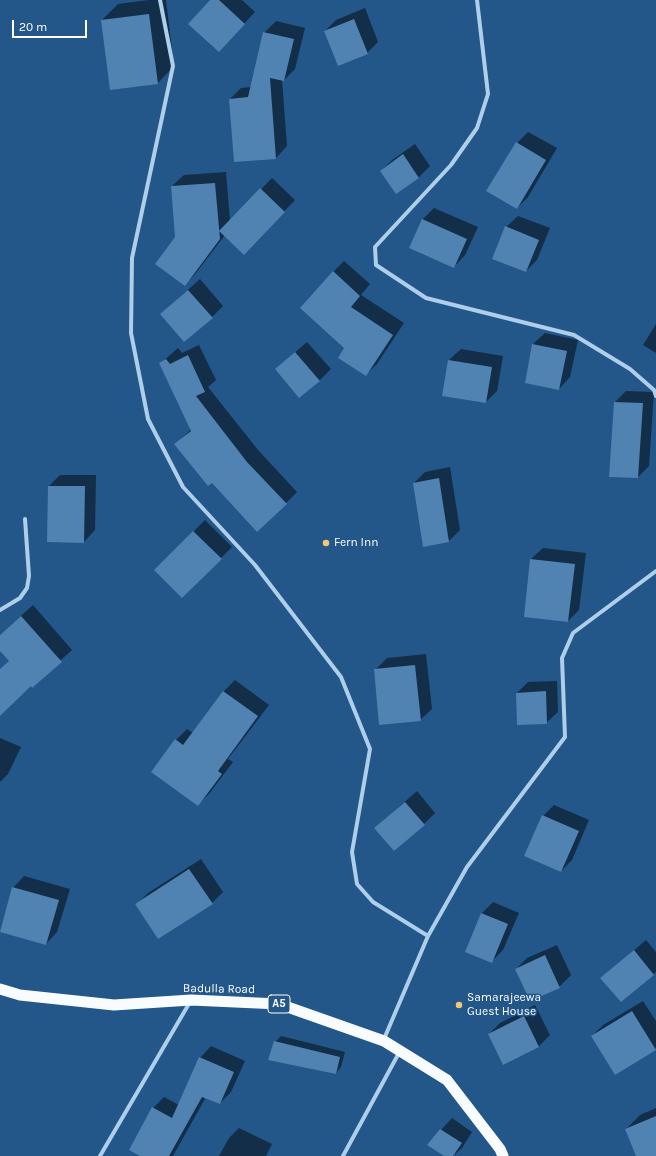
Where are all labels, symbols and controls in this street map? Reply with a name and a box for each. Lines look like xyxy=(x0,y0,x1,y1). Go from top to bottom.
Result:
scale bar xyxy=(14,12,89,38)
text: 20 m xyxy=(19,20,47,34)
place label: Fern Inn xyxy=(334,536,378,550)
marker: Fern Inn xyxy=(321,538,331,548)
street label: Badulla Road xyxy=(183,981,255,997)
place label: Samarajeewa Guest House xyxy=(467,991,541,1019)
road number: A5 xyxy=(268,995,290,1013)
marker: Samarajeewa Guest House xyxy=(454,1000,464,1010)

